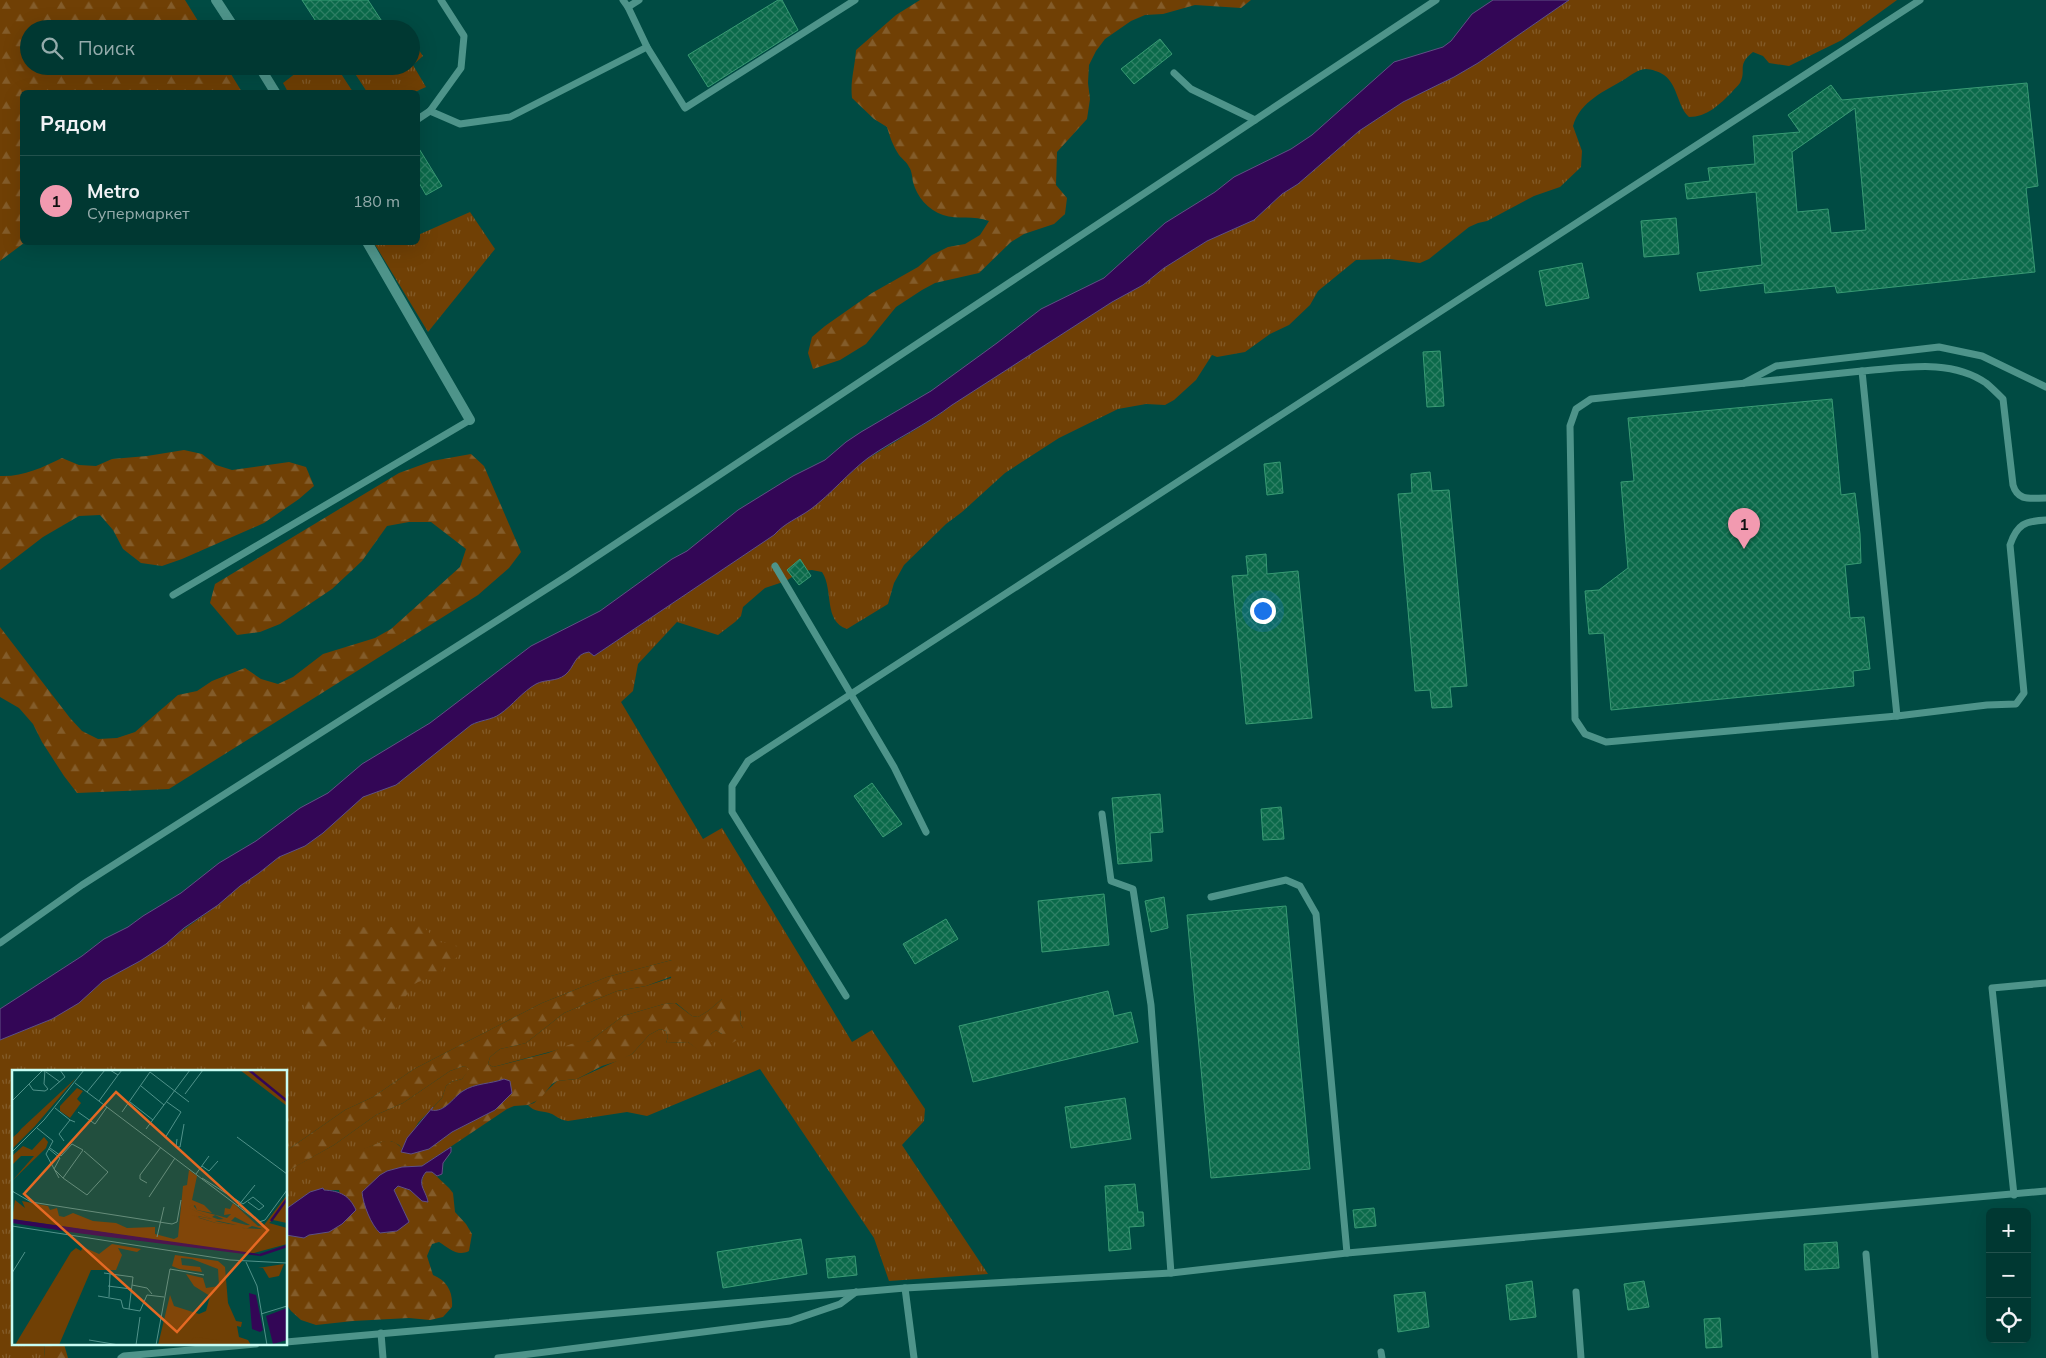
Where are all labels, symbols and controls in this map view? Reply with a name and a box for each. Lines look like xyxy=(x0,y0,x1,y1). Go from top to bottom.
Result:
search box xyxy=(20,20,420,75)
icon: search xyxy=(38,34,66,62)
text: Поиск xyxy=(78,36,135,60)
text: Рядом xyxy=(40,110,107,136)
text: Metro xyxy=(87,179,140,203)
text: 1 xyxy=(51,191,61,211)
text: 180 m xyxy=(353,191,400,211)
text: Супермаркет xyxy=(87,203,190,223)
pin: 1 xyxy=(1728,508,1760,549)
your location xyxy=(1250,598,1276,624)
inset map xyxy=(12,1070,288,1346)
map controls xyxy=(1986,1208,2031,1343)
button: + xyxy=(1986,1208,2031,1253)
button: − xyxy=(1986,1253,2031,1298)
button: locate xyxy=(1986,1298,2031,1343)

